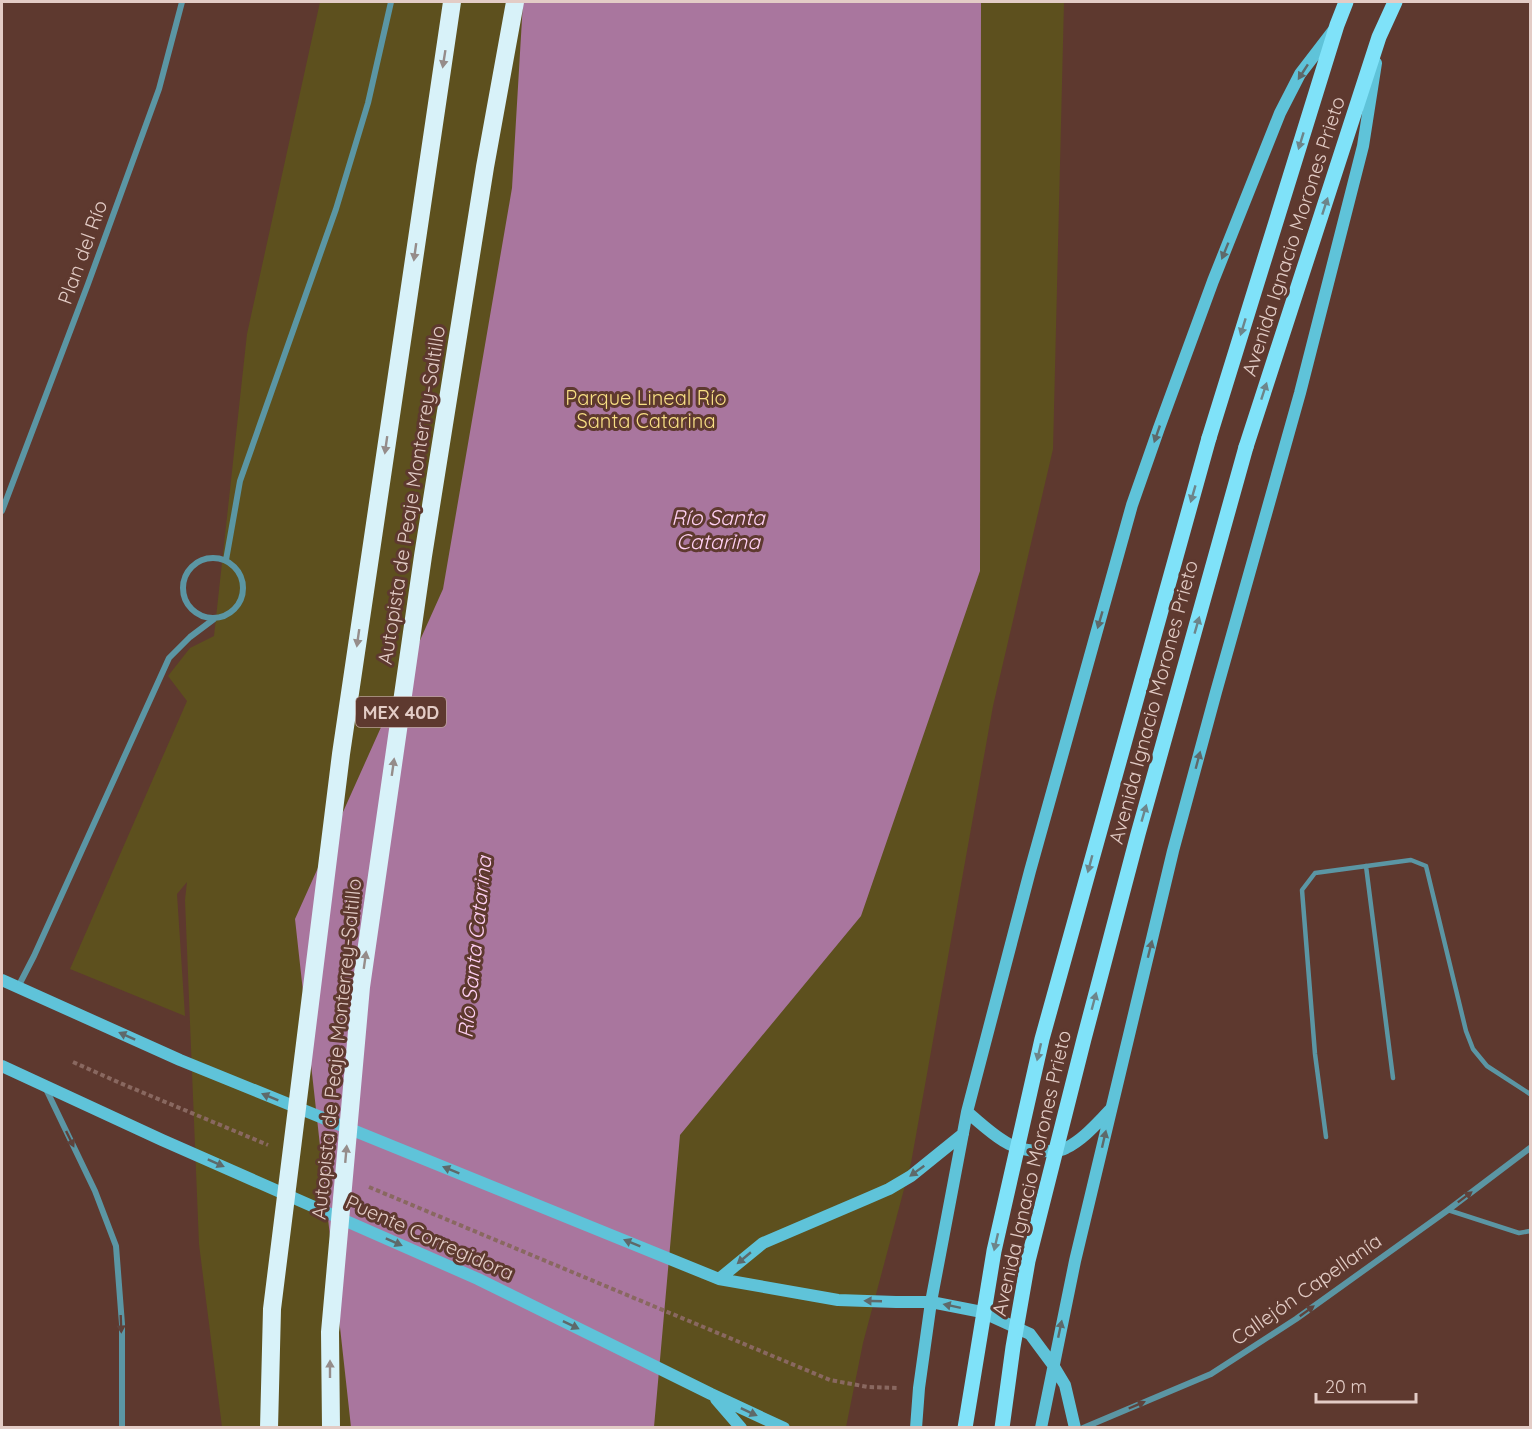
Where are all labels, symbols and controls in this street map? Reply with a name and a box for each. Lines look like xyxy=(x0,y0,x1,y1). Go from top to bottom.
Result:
one-way arrow xyxy=(439,50,448,69)
one-way arrow xyxy=(1297,64,1308,81)
street label: Avenida Ignacio Morones Prieto xyxy=(1236,93,1350,379)
one-way arrow xyxy=(1296,132,1305,150)
street label: Plan del Río xyxy=(52,197,112,307)
one-way arrow xyxy=(1320,197,1330,215)
one-way arrow xyxy=(1220,242,1229,260)
one-way arrow xyxy=(410,243,419,262)
one-way arrow xyxy=(1238,318,1247,336)
street label: Autopista de Peaje Monterrey-Saltillo xyxy=(372,324,450,666)
one-way arrow xyxy=(1260,382,1269,400)
park label: Parque Lineal Río Santa Catarina xyxy=(565,385,727,433)
one-way arrow xyxy=(1151,425,1161,443)
one-way arrow xyxy=(382,436,391,455)
one-way arrow xyxy=(1188,485,1197,503)
water label: Río Santa Catarina xyxy=(671,504,766,554)
street label: Avenida Ignacio Morones Prieto xyxy=(1103,557,1203,847)
one-way arrow xyxy=(1095,611,1104,629)
one-way arrow xyxy=(1192,616,1202,634)
one-way arrow xyxy=(353,629,362,648)
road number: MEX 40D xyxy=(356,697,446,727)
one-way arrow xyxy=(1193,751,1203,769)
one-way arrow xyxy=(388,757,397,776)
one-way arrow xyxy=(1140,804,1150,822)
water label: Río Santa Catarina xyxy=(452,853,497,1039)
one-way arrow xyxy=(1085,855,1094,873)
street label: Autopista de Peaje Monterrey-Saltillo xyxy=(306,877,366,1221)
one-way arrow xyxy=(1145,940,1155,958)
one-way arrow xyxy=(361,950,370,969)
one-way arrow xyxy=(1090,992,1099,1010)
street label: Avenida Ignacio Morones Prieto xyxy=(986,1028,1076,1318)
one-way arrow xyxy=(118,1032,135,1041)
one-way arrow xyxy=(1034,1043,1043,1062)
one-way arrow xyxy=(261,1092,279,1102)
one-way arrow xyxy=(1100,1129,1109,1148)
one-way arrow xyxy=(66,1130,75,1147)
one-way arrow xyxy=(341,1144,351,1163)
one-way arrow xyxy=(207,1159,224,1168)
one-way arrow xyxy=(442,1165,460,1174)
one-way arrow xyxy=(910,1165,926,1177)
street label: Puente Corregidora xyxy=(342,1189,518,1285)
one-way arrow xyxy=(1457,1191,1473,1203)
street label: Callejón Capellanía xyxy=(1226,1228,1386,1350)
one-way arrow xyxy=(991,1233,1000,1252)
one-way arrow xyxy=(386,1237,404,1247)
one-way arrow xyxy=(622,1238,640,1248)
one-way arrow xyxy=(736,1251,752,1264)
one-way arrow xyxy=(863,1297,882,1306)
one-way arrow xyxy=(942,1301,961,1310)
one-way arrow xyxy=(1299,1305,1315,1317)
one-way arrow xyxy=(117,1314,126,1333)
one-way arrow xyxy=(1056,1319,1065,1338)
one-way arrow xyxy=(562,1320,579,1329)
one-way arrow xyxy=(325,1360,335,1379)
scale bar xyxy=(1316,1366,1416,1404)
text: 20 m xyxy=(1325,1375,1367,1398)
one-way arrow xyxy=(1128,1400,1146,1409)
one-way arrow xyxy=(741,1407,758,1416)

